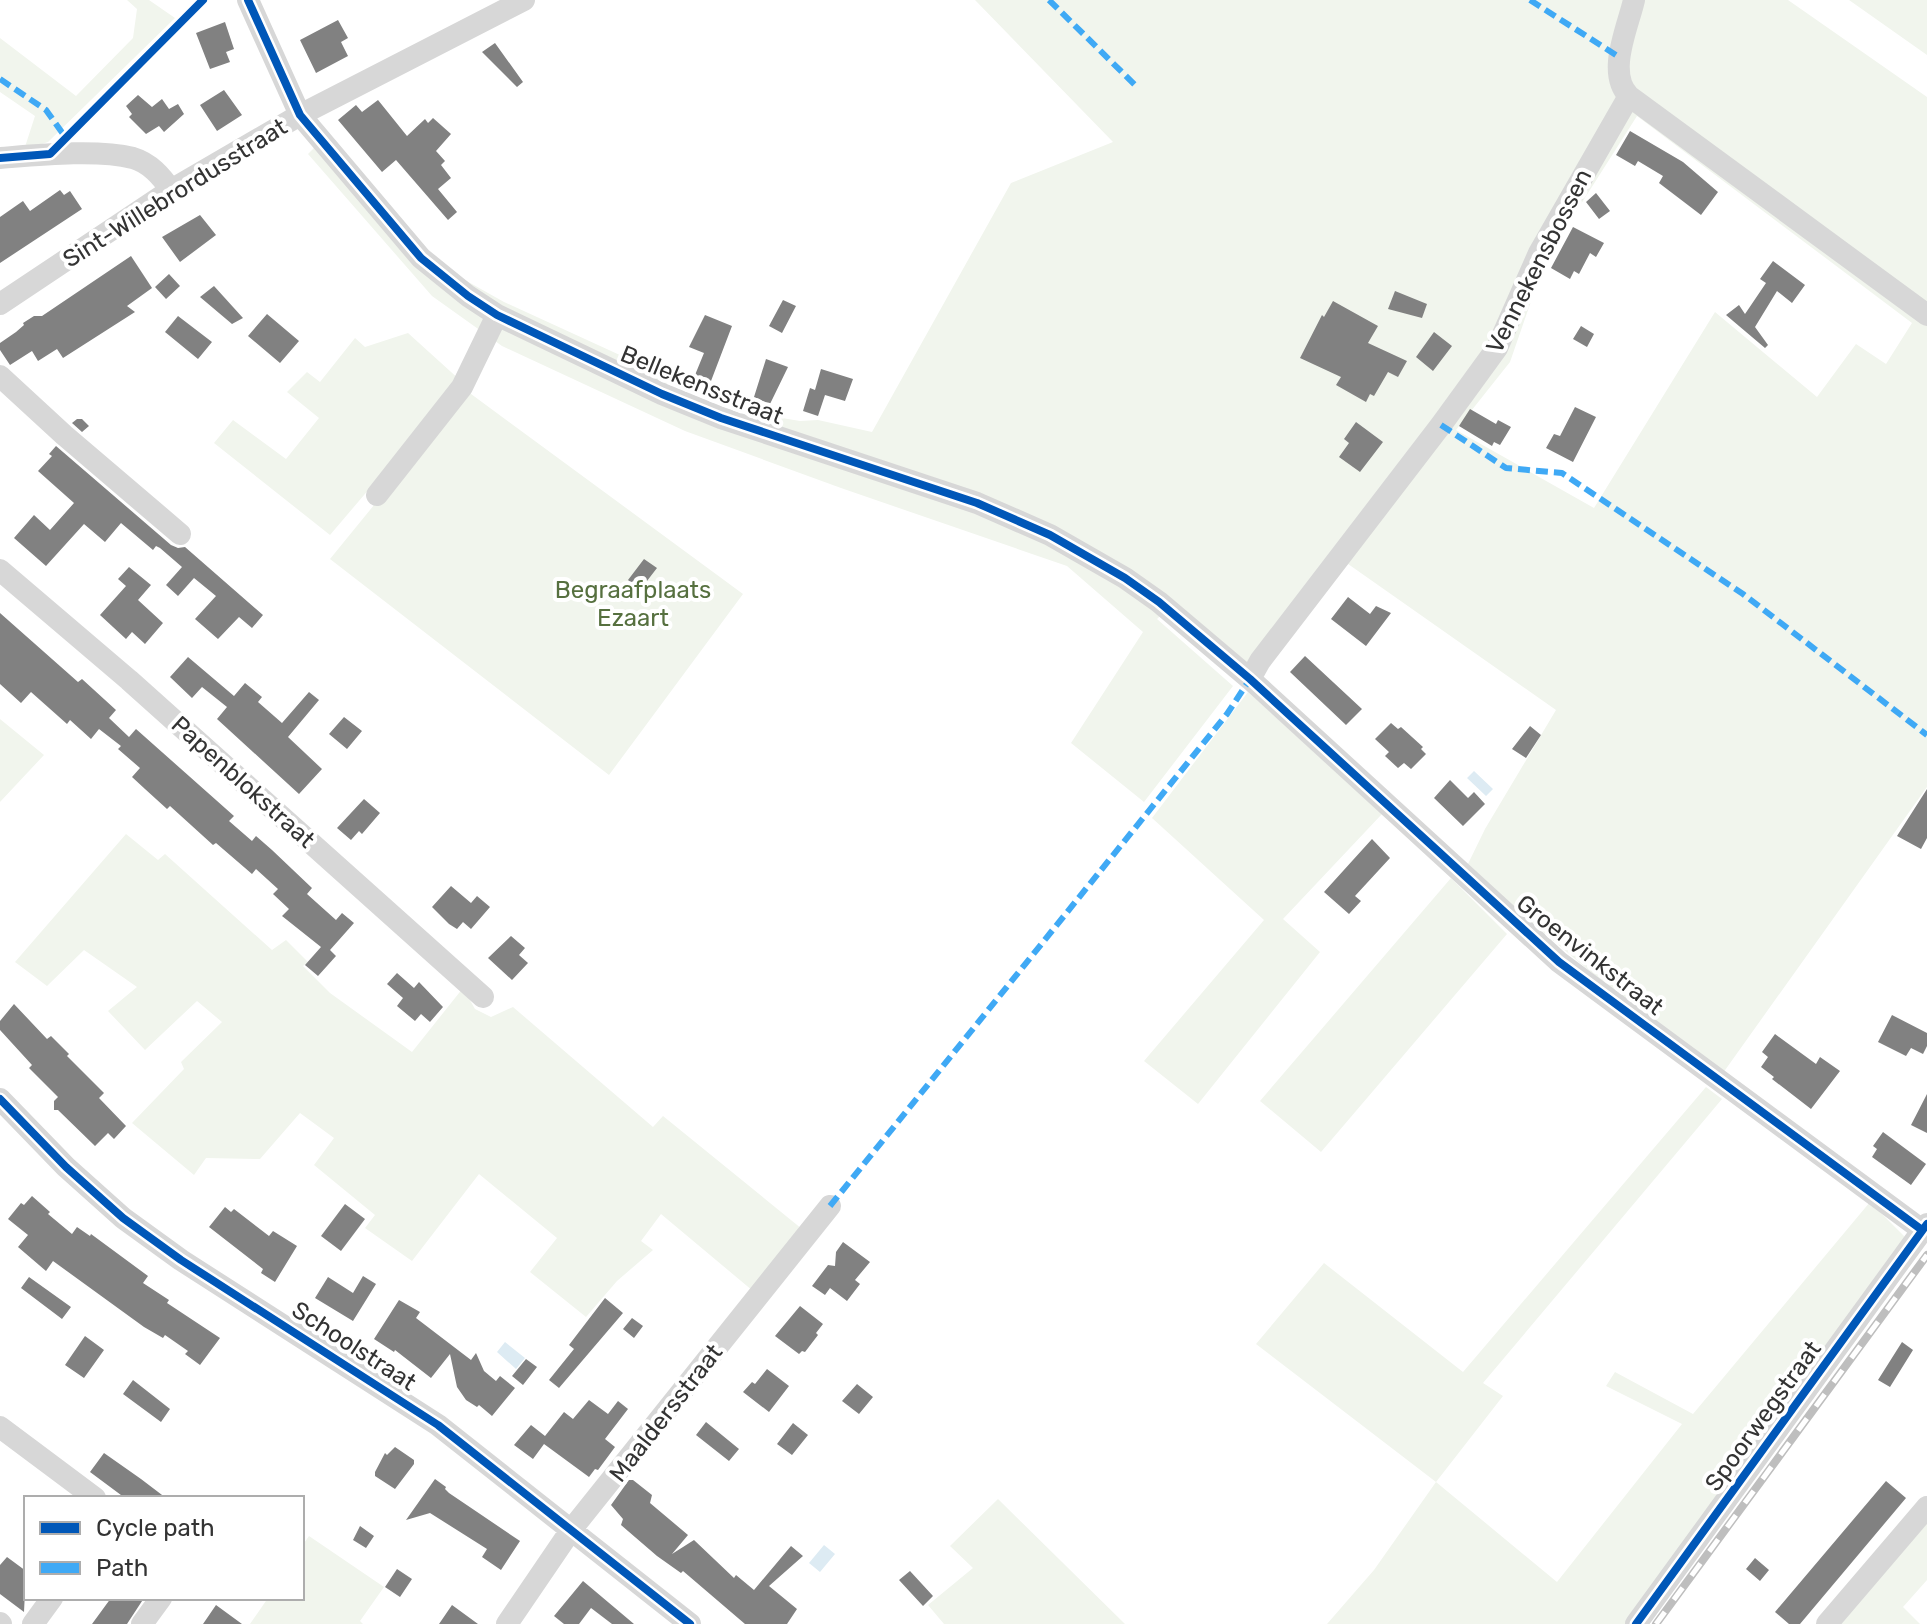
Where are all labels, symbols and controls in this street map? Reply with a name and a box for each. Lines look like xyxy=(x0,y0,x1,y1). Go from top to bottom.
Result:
street label: Sint-Willebrordusstraat xyxy=(58,113,292,273)
street label: Vennekensbossen xyxy=(1480,164,1598,358)
street label: Bellekensstraat xyxy=(617,340,787,430)
park label: Begraafplaats Ezaart xyxy=(555,576,711,632)
street label: Papenblokstraat xyxy=(166,710,320,854)
street label: Groenvinkstraat xyxy=(1511,889,1669,1021)
street label: Schoolstraat xyxy=(287,1295,421,1397)
street label: Spoorwegstraat xyxy=(1699,1335,1827,1497)
street label: Maaldersstraat xyxy=(604,1339,728,1487)
legend xyxy=(24,1496,304,1600)
text: Cycle path xyxy=(96,1514,215,1542)
text: Path xyxy=(96,1554,148,1582)

